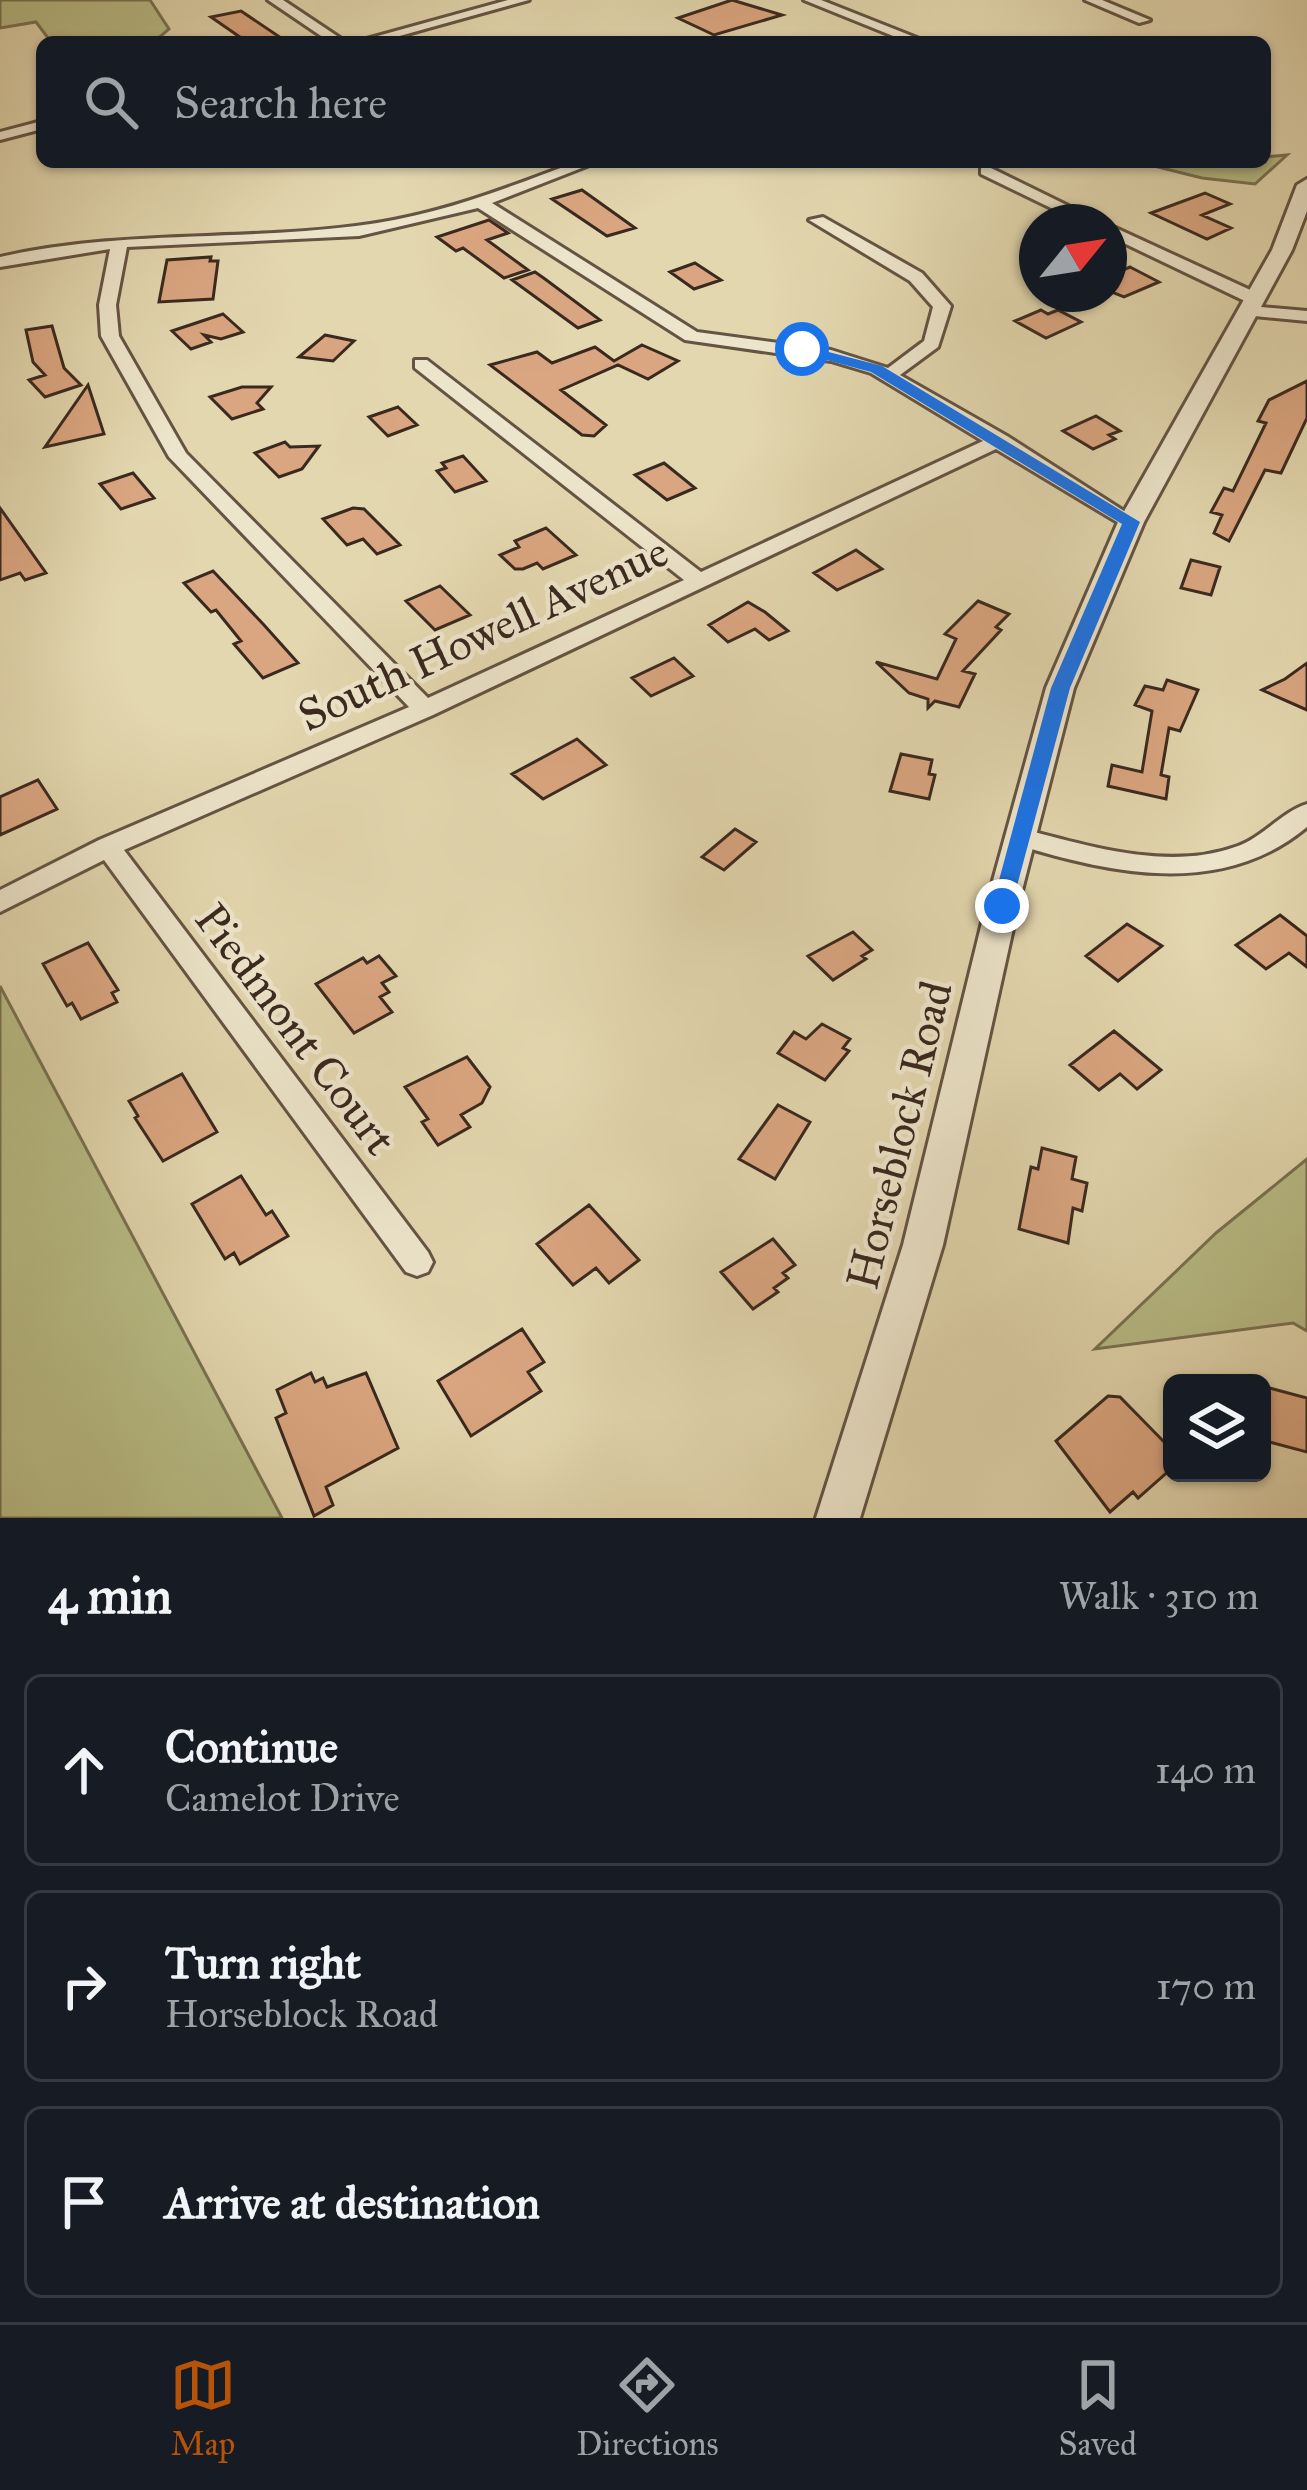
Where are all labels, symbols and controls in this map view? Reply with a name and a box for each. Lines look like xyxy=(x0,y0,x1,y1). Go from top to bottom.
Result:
search box xyxy=(36,36,1271,168)
icon: search xyxy=(78,69,144,135)
text: Search here xyxy=(174,75,387,130)
north arrow xyxy=(1019,204,1127,312)
route start xyxy=(775,322,829,376)
street label: South Howell Avenue xyxy=(289,523,677,743)
route end xyxy=(975,879,1029,933)
street label: Piedmont Court xyxy=(184,893,408,1165)
street label: Horseblock Road xyxy=(834,975,964,1295)
map controls xyxy=(1163,1374,1271,1482)
button: layers xyxy=(1163,1374,1271,1482)
text: 4 min xyxy=(48,1565,172,1627)
text: Walk · 310 m xyxy=(1059,1572,1259,1620)
text: Continue xyxy=(165,1719,338,1774)
icon: ahead xyxy=(51,1737,117,1803)
text: 140 m xyxy=(1155,1746,1256,1794)
text: Camelot Drive xyxy=(165,1774,400,1822)
text: Turn right xyxy=(165,1935,361,1990)
icon: right xyxy=(51,1953,117,2019)
text: 170 m xyxy=(1156,1962,1256,2010)
text: Horseblock Road xyxy=(165,1990,438,2038)
icon: arrive xyxy=(51,2169,117,2235)
text: Arrive at destination xyxy=(165,2175,540,2230)
tab: Map xyxy=(170,2352,236,2464)
tab: Directions xyxy=(576,2352,718,2464)
tab: Saved xyxy=(1059,2352,1137,2464)

